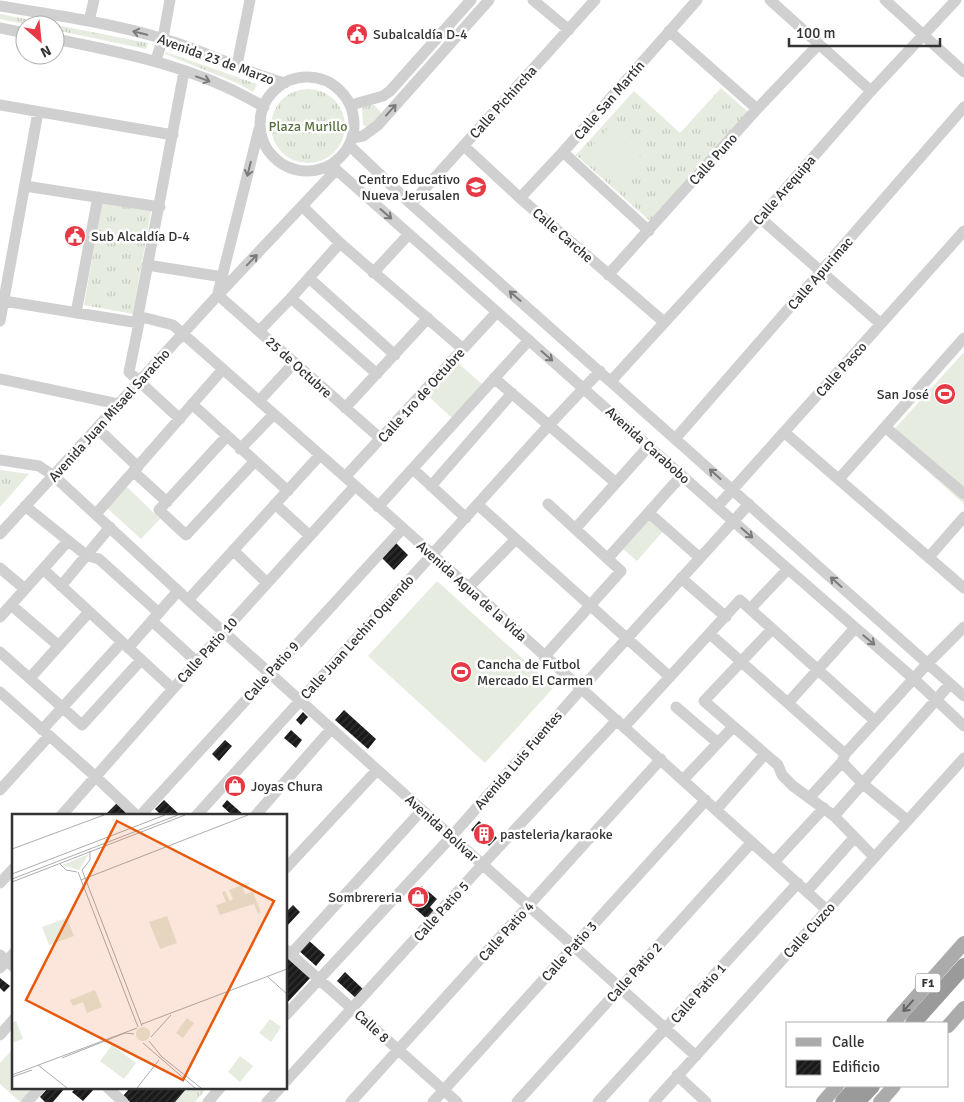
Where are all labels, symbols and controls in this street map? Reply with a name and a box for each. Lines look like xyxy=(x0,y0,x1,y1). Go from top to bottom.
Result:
north arrow xyxy=(15,15,65,65)
scale bar xyxy=(789,15,940,47)
public building icon: Subalcaldía D-4 xyxy=(345,22,369,46)
text: 100 m xyxy=(796,24,836,42)
place label: Subalcaldía D-4 xyxy=(373,26,468,43)
one-way arrow xyxy=(133,28,149,37)
street label: Avenida 23 de Marzo xyxy=(155,30,277,89)
text: N xyxy=(37,41,54,61)
street label: Calle San Martín xyxy=(570,57,648,143)
street label: Calle Pichincha xyxy=(466,62,541,142)
one-way arrow xyxy=(195,75,210,84)
one-way arrow xyxy=(385,104,397,117)
park label: Plaza Murillo xyxy=(269,118,347,135)
street label: Calle Puno xyxy=(686,130,741,189)
street label: Calle Arequipa xyxy=(749,152,819,229)
one-way arrow xyxy=(244,161,253,177)
place label: Centro Educativo Nueva Jerusalen xyxy=(358,171,460,204)
school or university icon: Centro Educativo Nueva Jerusalen xyxy=(464,175,488,199)
street label: Calle Carche xyxy=(529,204,597,266)
one-way arrow xyxy=(379,208,392,219)
public building icon: Sub Alcaldía D-4 xyxy=(63,224,87,248)
place label: Sub Alcaldía D-4 xyxy=(91,228,190,245)
street label: Calle Apurimac xyxy=(784,233,857,313)
one-way arrow xyxy=(246,253,258,266)
one-way arrow xyxy=(509,291,522,302)
street label: 25 de Octubre xyxy=(262,333,335,402)
street label: Calle Pasco xyxy=(812,338,870,400)
street label: Avenida Juan Misael Saracho xyxy=(45,345,174,485)
street label: Calle 1ro de Octubre xyxy=(374,345,468,446)
one-way arrow xyxy=(540,350,553,361)
sports icon: San José xyxy=(933,382,957,406)
place label: San José xyxy=(877,386,929,403)
street label: Avenida Carabobo xyxy=(602,403,693,488)
one-way arrow xyxy=(708,468,721,480)
one-way arrow xyxy=(740,527,753,538)
street label: Avenida Agua de la Vida xyxy=(413,537,530,645)
street label: Calle Juan Lechin Oquendo xyxy=(297,572,418,703)
one-way arrow xyxy=(829,577,842,588)
street label: Calle Patio 10 xyxy=(174,614,241,687)
one-way arrow xyxy=(863,635,876,646)
street label: Calle Patio 9 xyxy=(240,638,303,705)
place label: Cancha de Futbol Mercado El Carmen xyxy=(477,656,593,689)
sports icon: Cancha de Futbol Mercado El Carmen xyxy=(449,660,473,684)
street label: Avenida Luis Fuentes xyxy=(471,707,566,813)
shop icon: Joyas Chura xyxy=(223,774,247,798)
place label: Joyas Chura xyxy=(251,778,323,795)
street label: Avenida Bolívar xyxy=(402,791,482,866)
inset map xyxy=(12,814,288,1090)
building icon: pasteleria/karaoke xyxy=(472,822,496,846)
place label: pasteleria/karaoke xyxy=(500,826,613,843)
street label: Calle Patio 5 xyxy=(410,878,473,945)
shop icon: Sombrereria xyxy=(406,885,430,909)
place label: Sombrereria xyxy=(328,889,402,906)
street label: Calle Patio 4 xyxy=(475,898,538,965)
street label: Calle Cuzco xyxy=(780,899,839,962)
street label: Calle Patio 3 xyxy=(538,918,601,985)
street label: Calle Patio 2 xyxy=(603,939,666,1006)
street label: Calle Patio 1 xyxy=(667,960,730,1027)
road number: F1 xyxy=(916,974,940,992)
one-way arrow xyxy=(902,999,914,1012)
street label: Calle 8 xyxy=(351,1006,393,1046)
legend xyxy=(786,1022,949,1087)
text: Calle xyxy=(832,1033,865,1051)
text: Edificio xyxy=(832,1058,880,1076)

